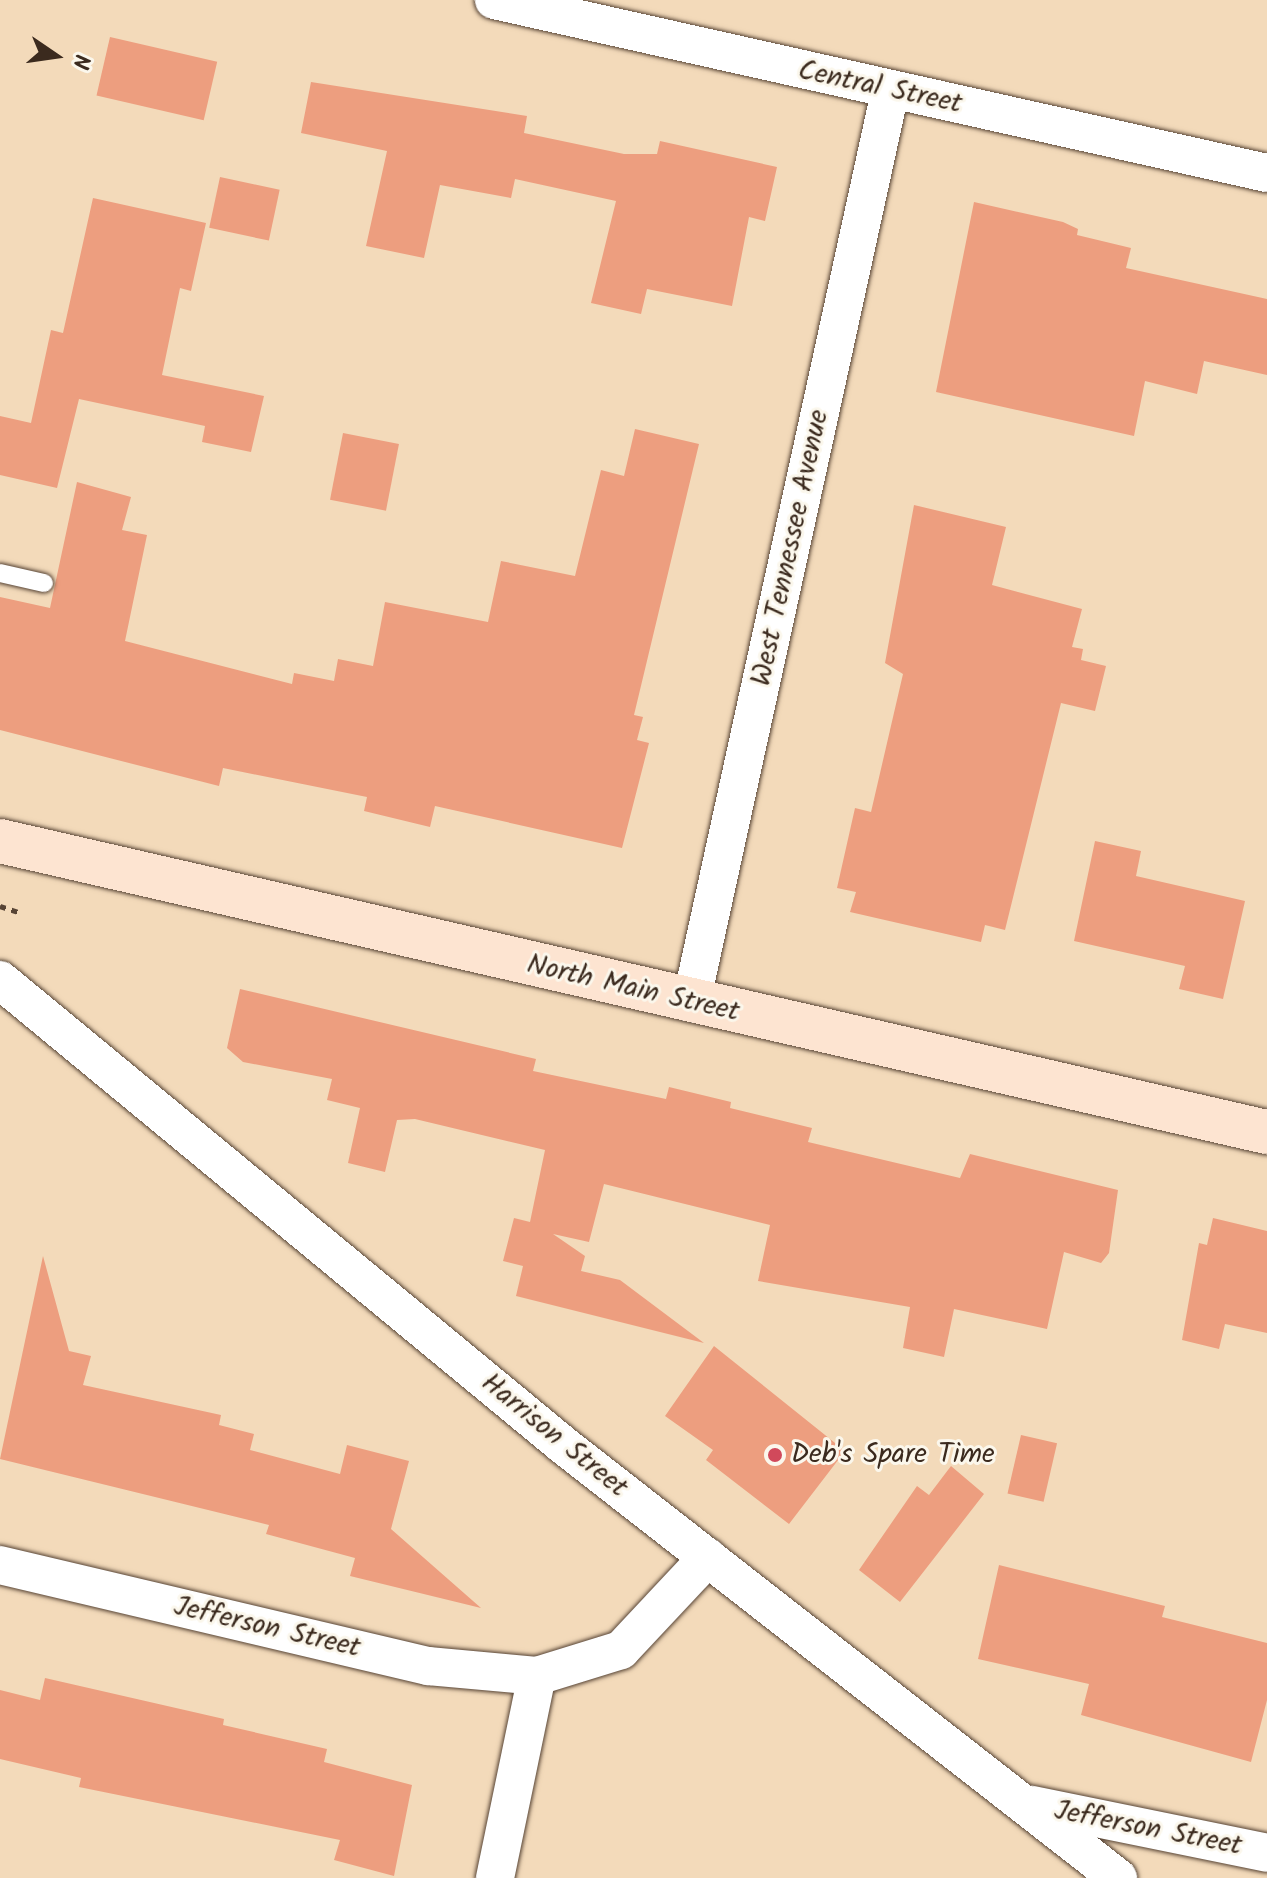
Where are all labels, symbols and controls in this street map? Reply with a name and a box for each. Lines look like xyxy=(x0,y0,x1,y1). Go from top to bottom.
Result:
north arrow xyxy=(16,16,96,96)
text: N xyxy=(61,51,98,72)
street label: Central Street xyxy=(795,54,965,122)
street label: West Tennessee Avenue xyxy=(745,407,837,689)
street label: North Main Street xyxy=(523,948,743,1030)
street label: Harrison Street xyxy=(474,1367,634,1505)
place label: Deb's Spare Time xyxy=(791,1438,995,1472)
marker: Deb's Spare Time xyxy=(766,1446,784,1464)
street label: Jefferson Street xyxy=(170,1590,364,1666)
street label: Jefferson Street xyxy=(1051,1794,1245,1864)

